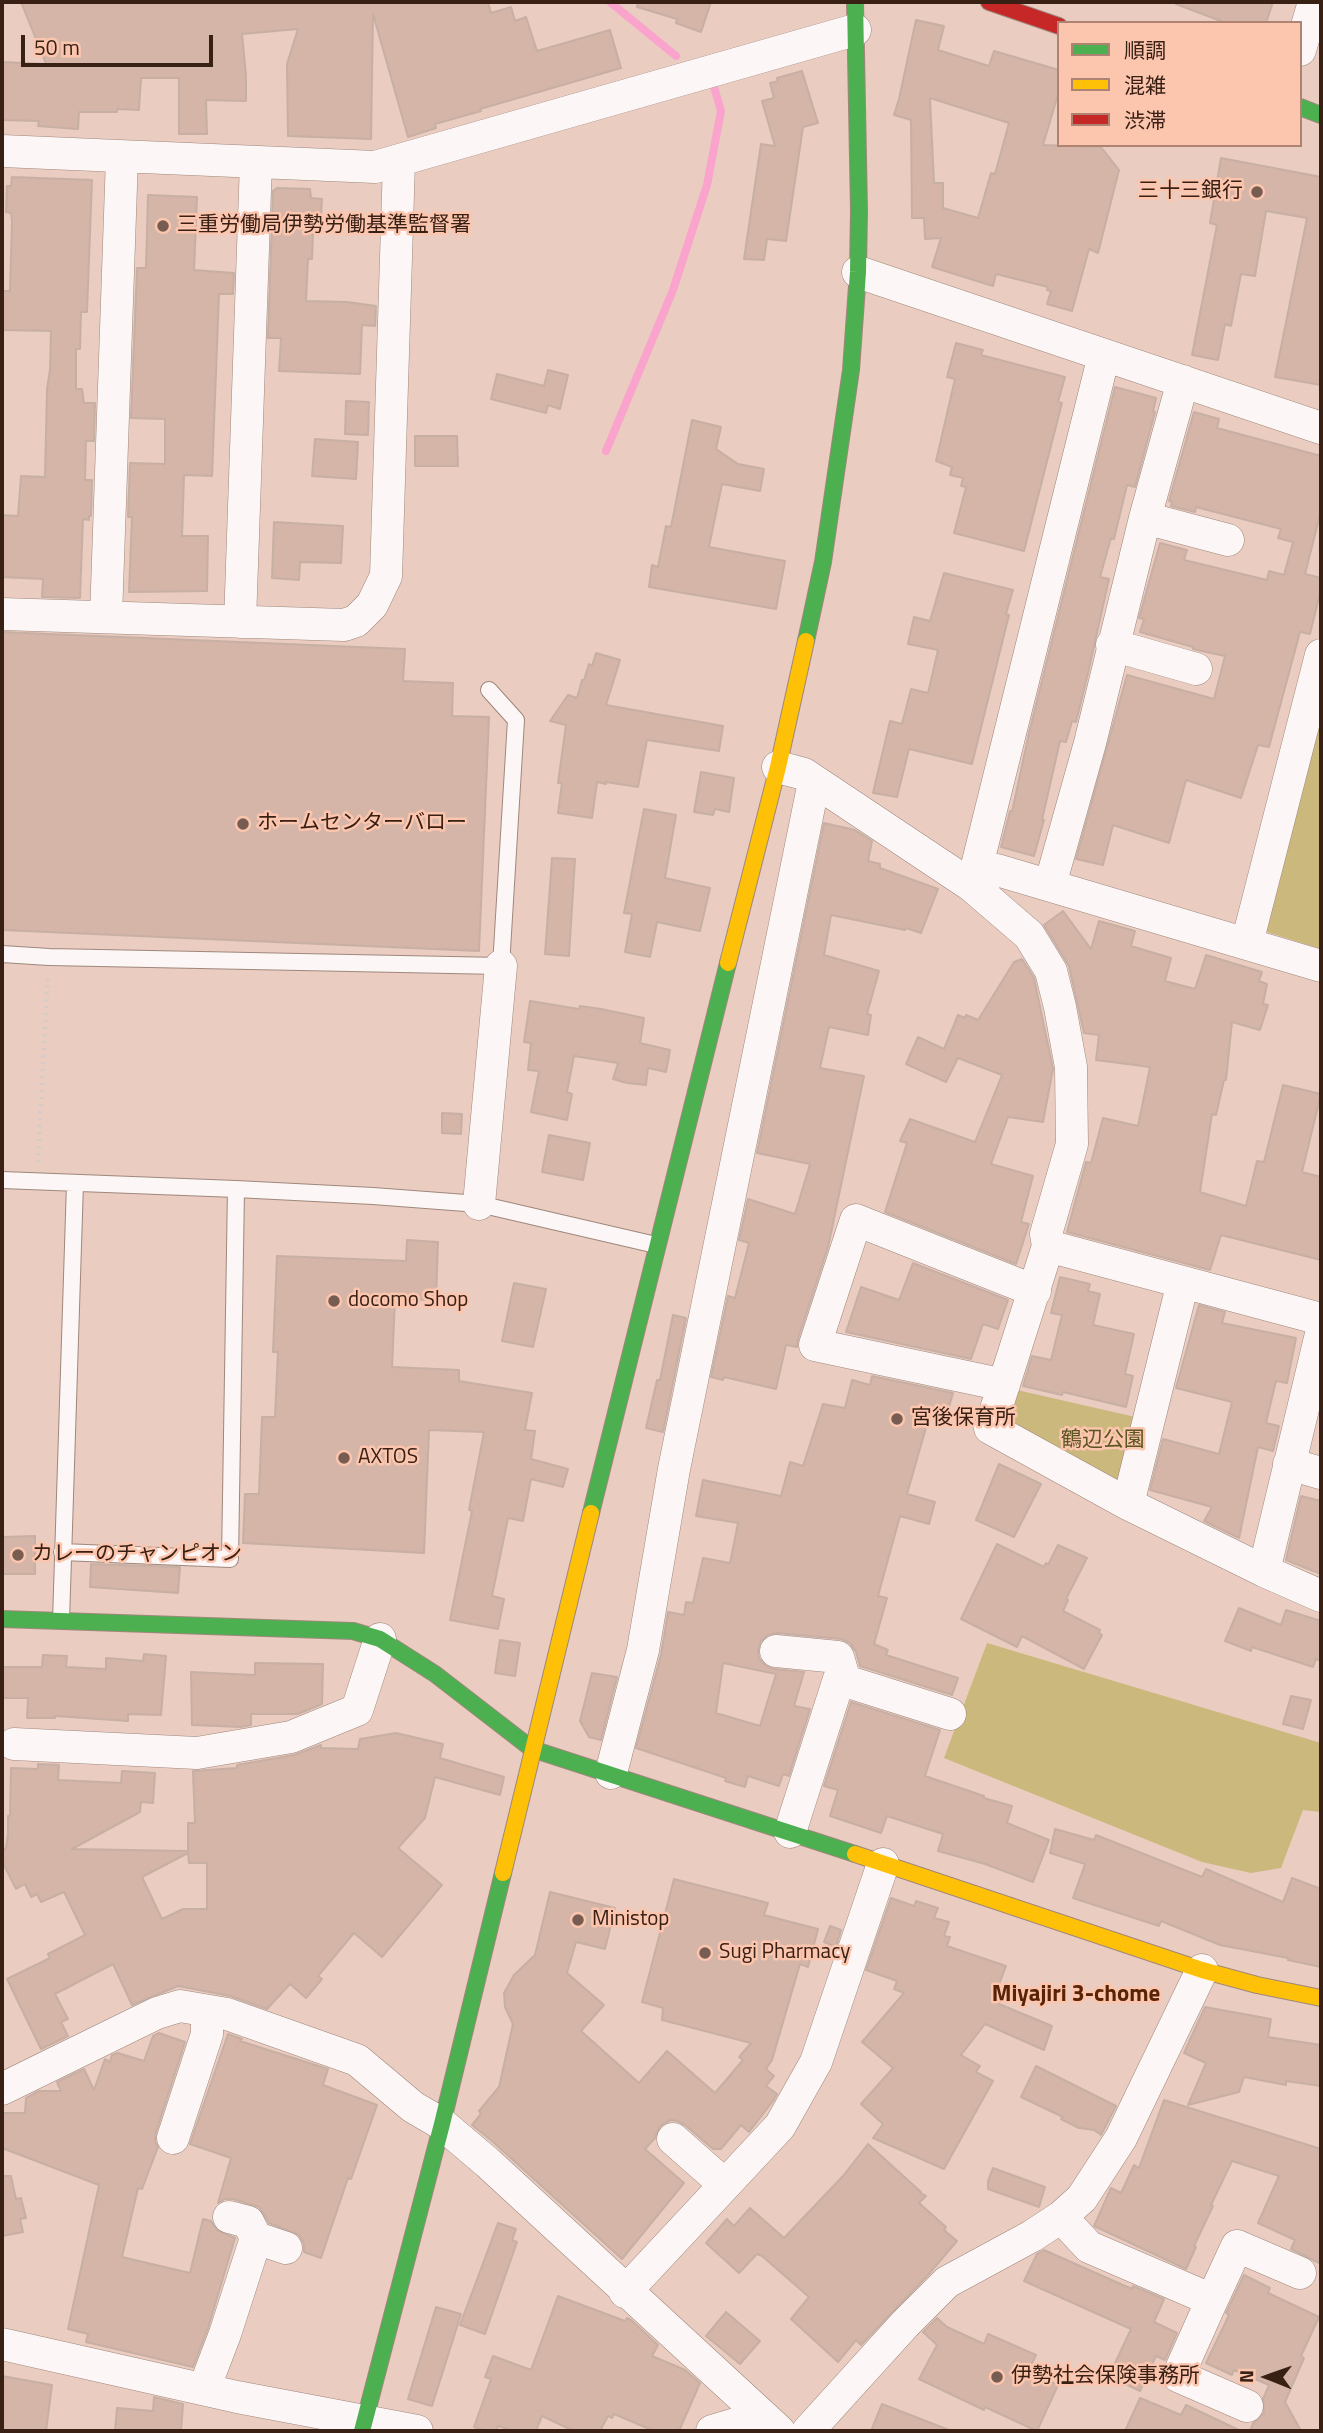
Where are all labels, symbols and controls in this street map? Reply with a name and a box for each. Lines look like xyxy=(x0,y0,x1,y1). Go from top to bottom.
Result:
scale bar xyxy=(24,21,217,65)
legend xyxy=(1057,21,1302,147)
text: 50 m xyxy=(34,31,80,63)
text: 順調 xyxy=(1124,34,1166,66)
text: 混雑 xyxy=(1124,69,1166,101)
text: 渋滞 xyxy=(1124,104,1166,136)
place label: 三十三銀行 xyxy=(1138,179,1243,205)
marker: 三十三銀行 xyxy=(1249,184,1265,200)
place label: 三重労働局伊勢労働基準監督署 xyxy=(177,213,471,239)
marker: 三重労働局伊勢労働基準監督署 xyxy=(155,218,171,234)
place label: ホームセンターバロー xyxy=(257,811,467,837)
marker: ホームセンターバロー xyxy=(235,816,251,832)
place label: docomo Shop xyxy=(348,1288,468,1314)
marker: docomo Shop xyxy=(326,1293,342,1309)
place label: 宮後保育所 xyxy=(911,1406,1016,1432)
marker: 宮後保育所 xyxy=(889,1411,905,1427)
park label: 鶴辺公園 xyxy=(1061,1428,1145,1454)
place label: AXTOS xyxy=(358,1445,418,1471)
marker: AXTOS xyxy=(336,1450,352,1466)
place label: カレーのチャンピオン xyxy=(32,1542,242,1568)
marker: カレーのチャンピオン xyxy=(10,1547,26,1563)
place label: Ministop xyxy=(592,1907,669,1933)
marker: Ministop xyxy=(570,1912,586,1928)
place label: Sugi Pharmacy xyxy=(719,1940,850,1966)
marker: Sugi Pharmacy xyxy=(697,1945,713,1961)
district label: Miyajiri 3-chome xyxy=(992,1981,1160,2009)
north arrow xyxy=(1232,2342,1302,2412)
place label: 伊勢社会保険事務所 xyxy=(1011,2364,1200,2390)
marker: 伊勢社会保険事務所 xyxy=(989,2369,1005,2385)
text: N xyxy=(1231,2370,1260,2383)

